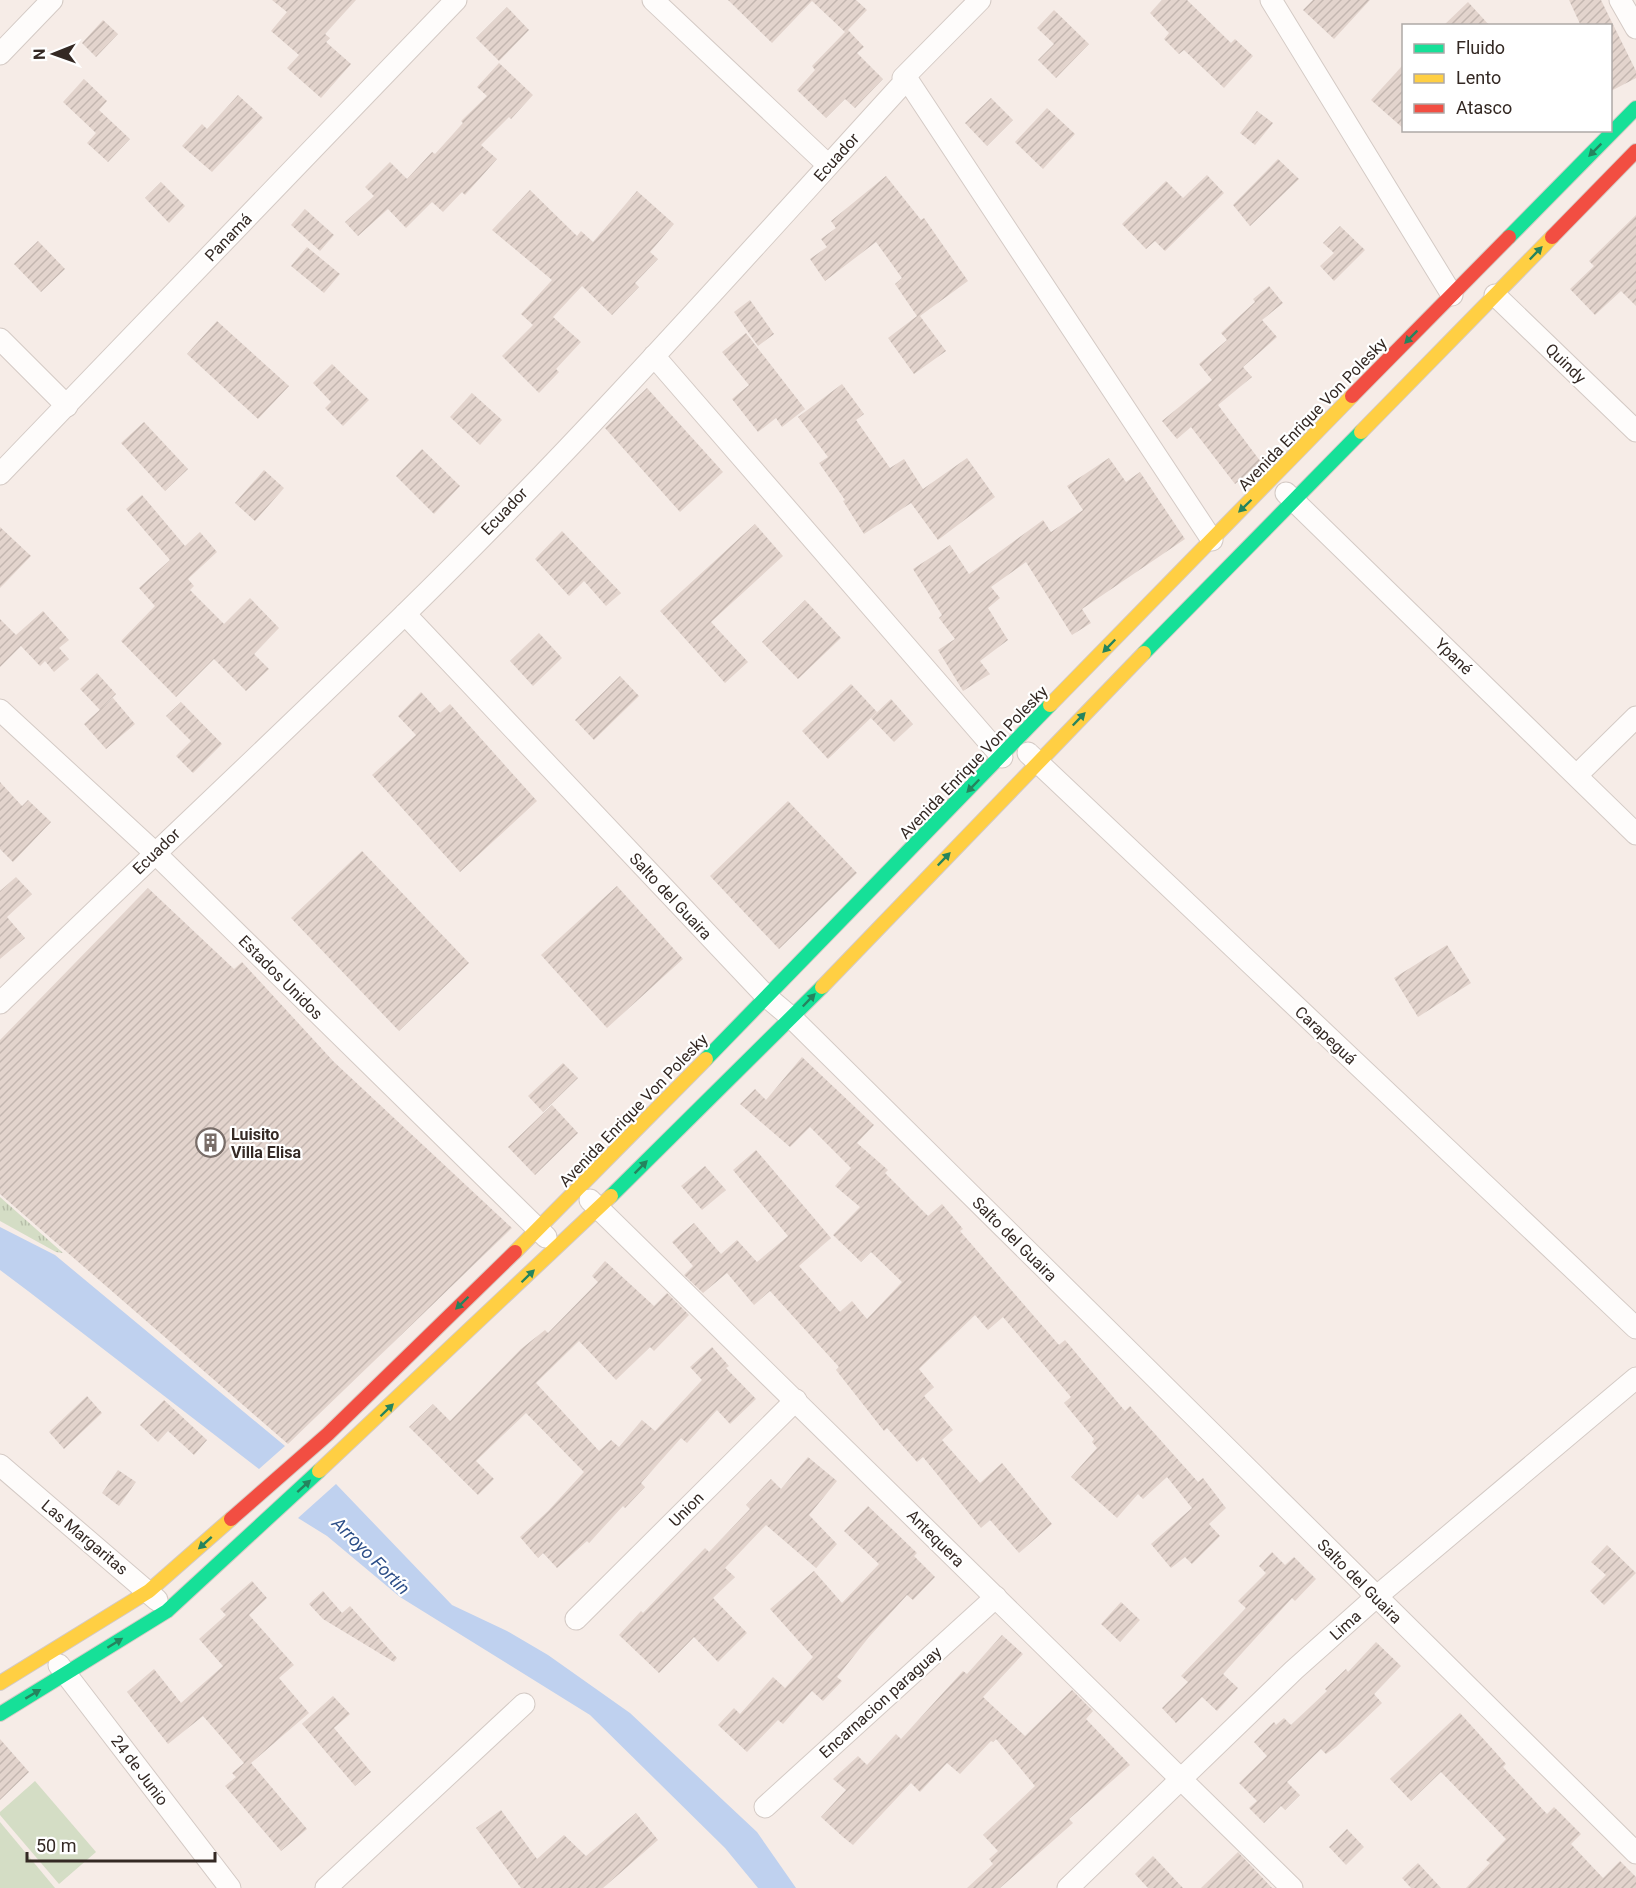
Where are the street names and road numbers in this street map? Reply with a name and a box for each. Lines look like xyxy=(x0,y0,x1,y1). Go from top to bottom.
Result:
street label: Ecuador xyxy=(810,129,863,185)
street label: Panamá xyxy=(201,210,256,265)
street label: Avenida Enrique Von Polesky xyxy=(1234,334,1391,495)
street label: Quindy xyxy=(1541,339,1590,388)
street label: Ecuador xyxy=(477,483,532,539)
street label: Ypané xyxy=(1431,634,1476,679)
street label: Avenida Enrique Von Polesky xyxy=(895,682,1052,843)
street label: Ecuador xyxy=(129,824,184,878)
street label: Salto del Guaira xyxy=(626,849,716,944)
street label: Estados Unidos xyxy=(235,931,327,1023)
street label: Carapeguá xyxy=(1291,1002,1360,1069)
street label: Avenida Enrique Von Polesky xyxy=(555,1030,712,1191)
street label: Salto del Guaira xyxy=(968,1193,1061,1286)
street label: Union xyxy=(665,1488,708,1531)
street label: Las Margaritas xyxy=(38,1496,132,1579)
street label: Antequera xyxy=(903,1506,968,1571)
street label: Salto del Guaira xyxy=(1313,1535,1406,1628)
street label: Lima xyxy=(1326,1607,1365,1644)
street label: Encarnacion paraguay xyxy=(815,1642,946,1762)
street label: 24 de Junio xyxy=(107,1731,172,1809)

